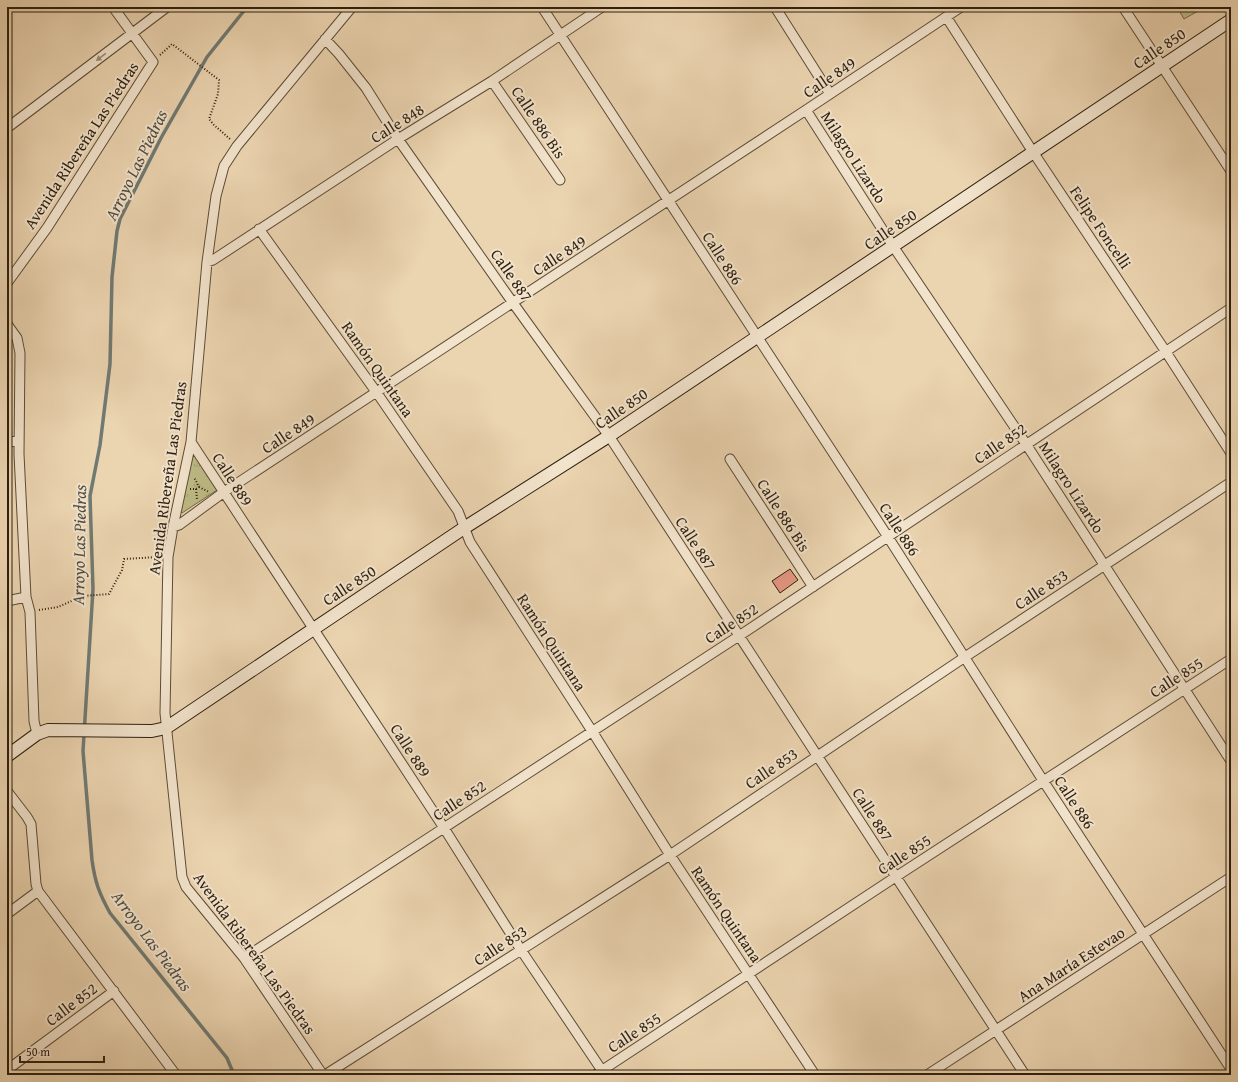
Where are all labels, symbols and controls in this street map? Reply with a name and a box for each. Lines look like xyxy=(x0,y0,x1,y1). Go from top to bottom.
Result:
street label: Calle 850 xyxy=(1128,21,1191,75)
street label: Calle 849 xyxy=(798,50,861,104)
one-way arrow xyxy=(96,52,107,61)
street label: Avenida Ribereña Las Piedras xyxy=(18,57,144,233)
street label: Calle 886 Bis xyxy=(506,81,572,163)
street label: Calle 848 xyxy=(365,97,429,149)
water label: Arroyo Las Piedras xyxy=(97,104,174,225)
street label: Milagro Lizardo xyxy=(815,106,893,208)
street label: Felipe Foncelli xyxy=(1064,181,1138,274)
street label: Calle 850 xyxy=(859,202,922,256)
street label: Calle 886 xyxy=(697,227,749,290)
street label: Calle 849 xyxy=(528,229,591,281)
street label: Calle 887 xyxy=(485,244,539,306)
street label: Ramón Quintana xyxy=(336,316,420,422)
street label: Avenida Ribereña Las Piedras xyxy=(142,380,192,576)
street label: Calle 850 xyxy=(590,381,653,435)
street label: Calle 849 xyxy=(257,407,320,459)
street label: Calle 852 xyxy=(969,416,1031,470)
street label: Milagro Lizardo xyxy=(1033,436,1111,538)
street label: Calle 889 xyxy=(207,448,259,511)
street label: Calle 886 Bis xyxy=(751,474,817,556)
water label: Arroyo Las Piedras xyxy=(65,484,92,606)
street label: Calle 886 xyxy=(874,498,926,561)
street label: Calle 887 xyxy=(670,512,722,575)
street label: Calle 850 xyxy=(318,559,381,611)
street label: Calle 853 xyxy=(1010,563,1072,615)
street label: Ramón Quintana xyxy=(511,588,593,696)
street label: Calle 852 xyxy=(700,597,762,649)
street label: Calle 855 xyxy=(1145,651,1207,703)
street label: Calle 889 xyxy=(385,719,437,782)
street label: Calle 853 xyxy=(740,741,802,795)
street label: Calle 886 xyxy=(1049,771,1101,834)
street label: Calle 852 xyxy=(428,774,490,826)
street label: Calle 887 xyxy=(847,783,899,846)
street label: Calle 855 xyxy=(873,828,935,880)
street label: Ramón Quintana xyxy=(686,861,769,968)
street label: Avenida Ribereña Las Piedras xyxy=(188,867,322,1039)
water label: Arroyo Las Piedras xyxy=(106,884,199,997)
street label: Calle 853 xyxy=(469,919,531,971)
street label: Ana María Estevao xyxy=(1013,920,1129,1008)
street label: Calle 852 xyxy=(40,977,102,1031)
street label: Calle 855 xyxy=(603,1006,665,1058)
scale bar xyxy=(20,1038,104,1064)
text: 50 m xyxy=(26,1043,50,1060)

